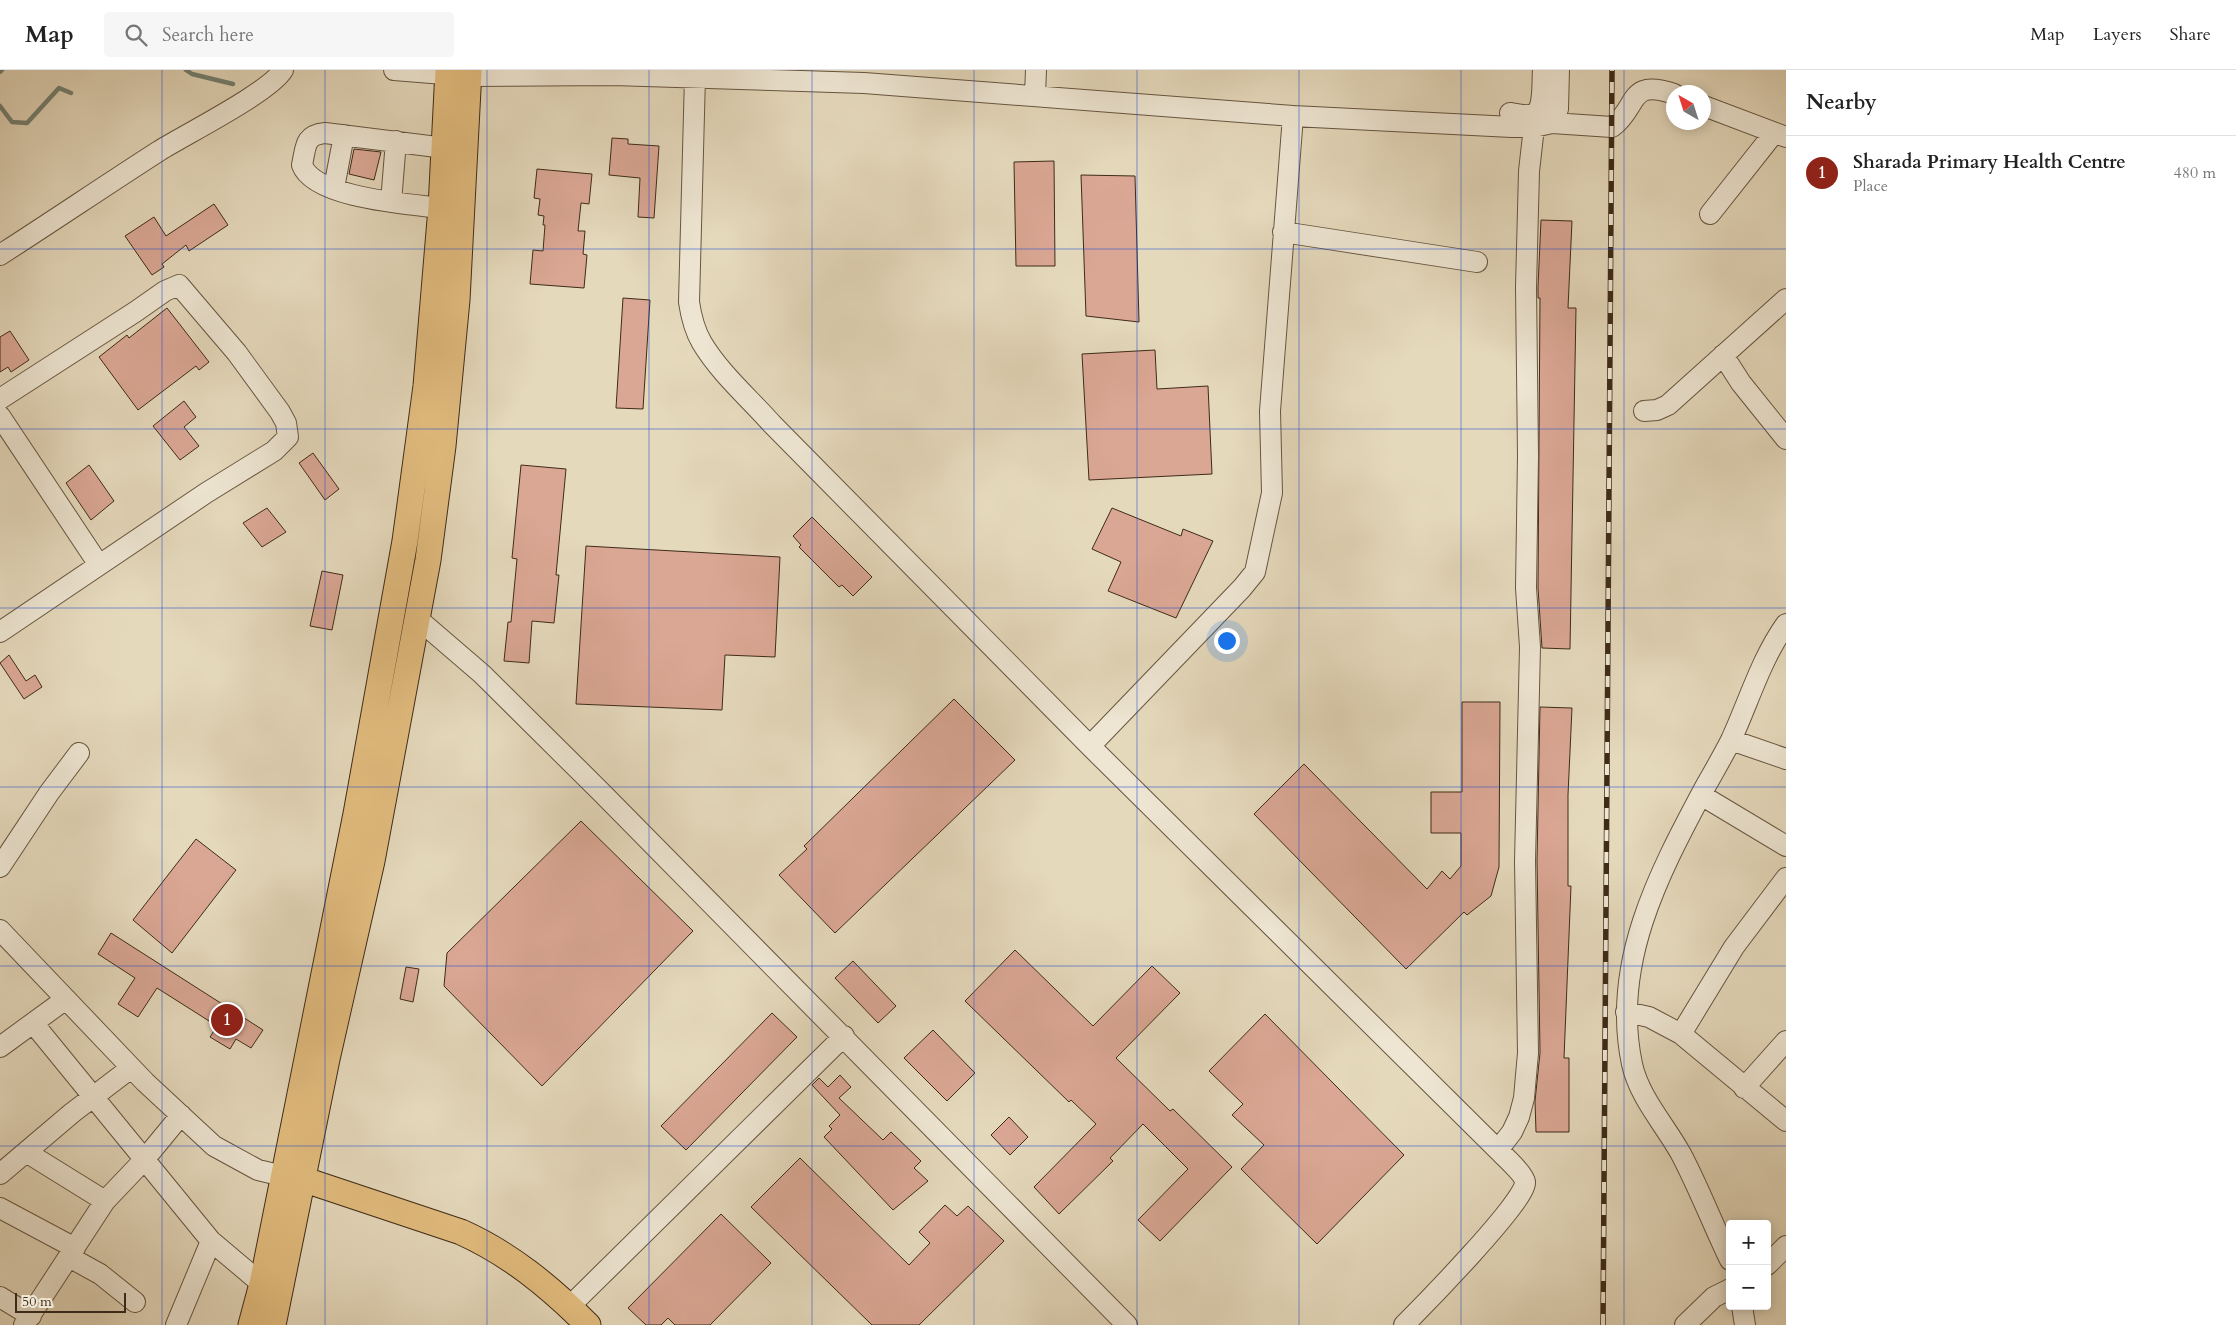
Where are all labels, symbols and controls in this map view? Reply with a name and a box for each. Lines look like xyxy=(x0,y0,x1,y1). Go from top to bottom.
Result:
search box xyxy=(104,12,454,57)
text: Map xyxy=(25,18,74,51)
icon: search xyxy=(122,21,150,49)
text: Search here xyxy=(162,22,254,48)
text: Map xyxy=(2030,22,2065,47)
text: Layers xyxy=(2093,22,2142,47)
text: Share xyxy=(2170,22,2211,47)
north arrow xyxy=(1666,85,1711,130)
text: Nearby xyxy=(1806,88,1877,117)
text: Sharada Primary Health Centre xyxy=(1853,149,2126,175)
text: 1 xyxy=(1818,162,1826,184)
text: 480 m xyxy=(2174,162,2216,184)
text: Place xyxy=(1853,175,1888,197)
your location xyxy=(1214,628,1240,654)
pin: 1 xyxy=(211,1001,243,1039)
map controls xyxy=(1726,1220,1771,1310)
button: + xyxy=(1726,1220,1771,1265)
button: − xyxy=(1726,1265,1771,1310)
scale bar xyxy=(15,1290,126,1313)
text: 50 m xyxy=(22,1292,52,1311)

